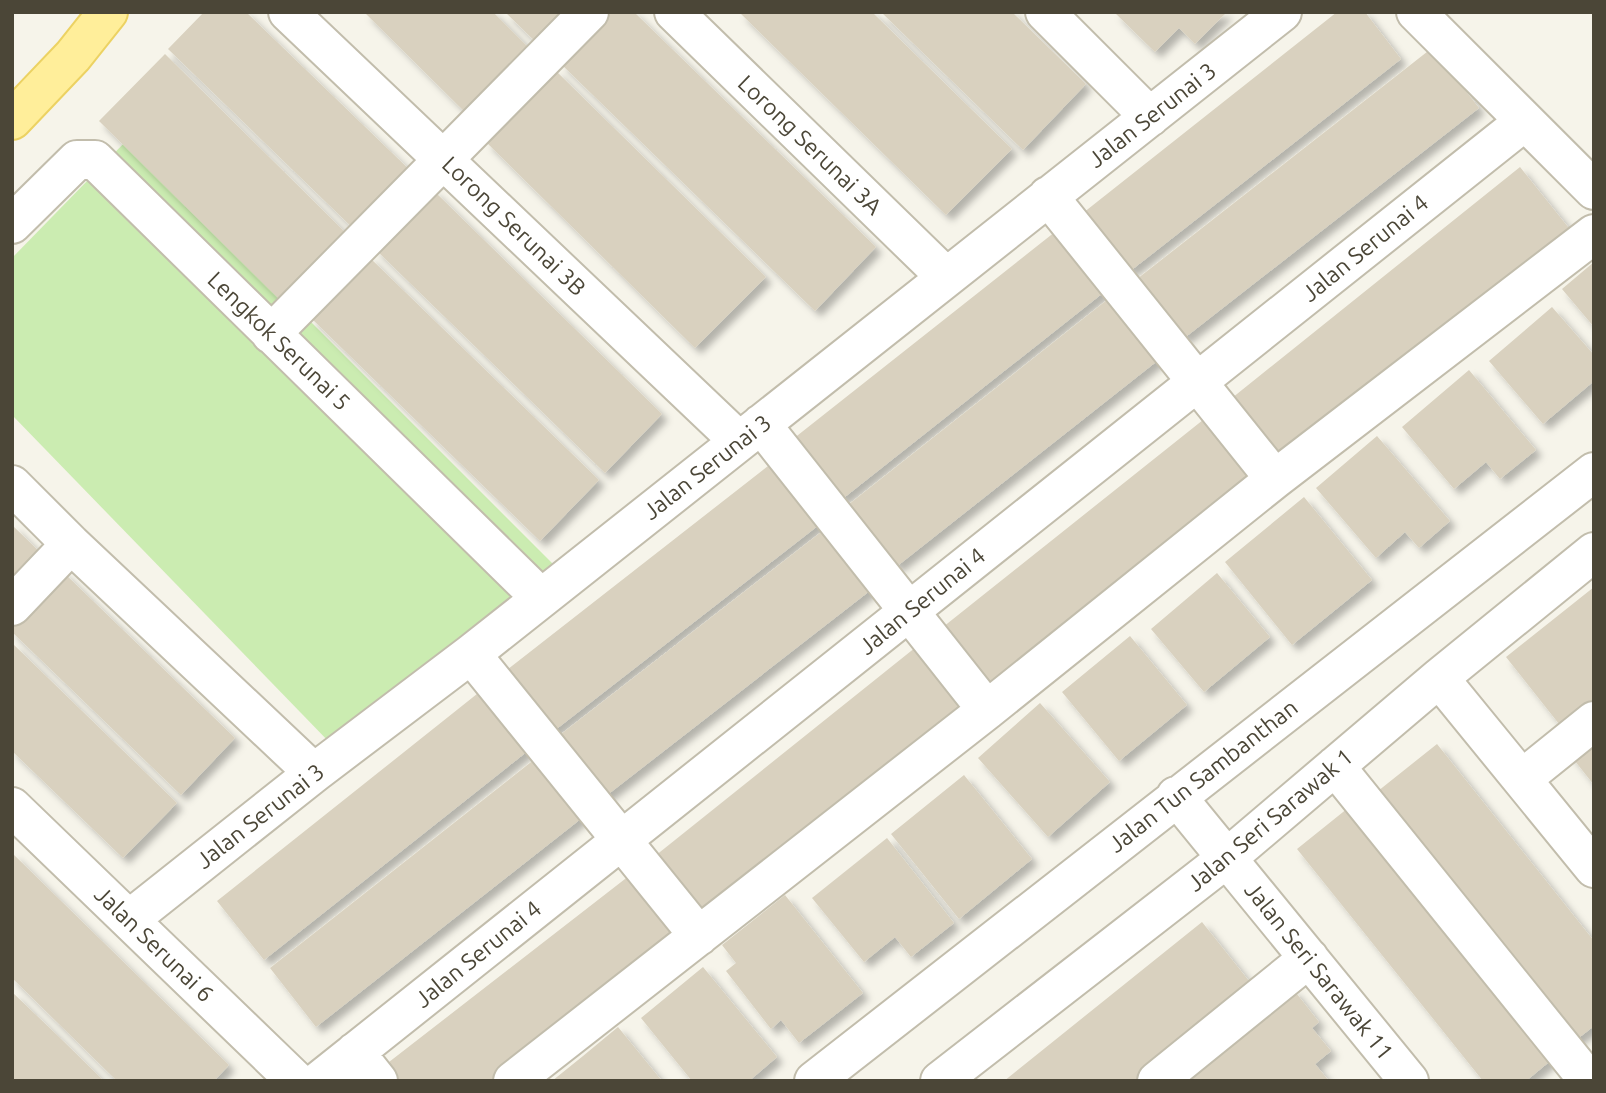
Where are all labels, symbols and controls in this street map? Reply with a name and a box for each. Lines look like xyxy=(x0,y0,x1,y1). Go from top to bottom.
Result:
street label: Jalan Serunai 3 xyxy=(1083,57,1220,172)
street label: Lorong Serunai 3A xyxy=(734,70,887,219)
street label: Lorong Serunai 3B xyxy=(438,151,591,300)
street label: Jalan Serunai 4 xyxy=(1297,189,1433,306)
street label: Lengkok Serunai 5 xyxy=(203,266,356,415)
street label: Jalan Serunai 3 xyxy=(638,409,775,524)
street label: Jalan Serunai 4 xyxy=(854,542,990,659)
street label: Jalan Tun Sambanthan xyxy=(1103,694,1302,857)
street label: Jalan Seri Sarawak 1 xyxy=(1182,743,1357,896)
street label: Jalan Serunai 3 xyxy=(191,758,328,873)
street label: Jalan Seri Sarawak 11 xyxy=(1240,877,1399,1064)
street label: Jalan Serunai 6 xyxy=(90,881,219,1006)
street label: Jalan Serunai 4 xyxy=(410,895,546,1012)

